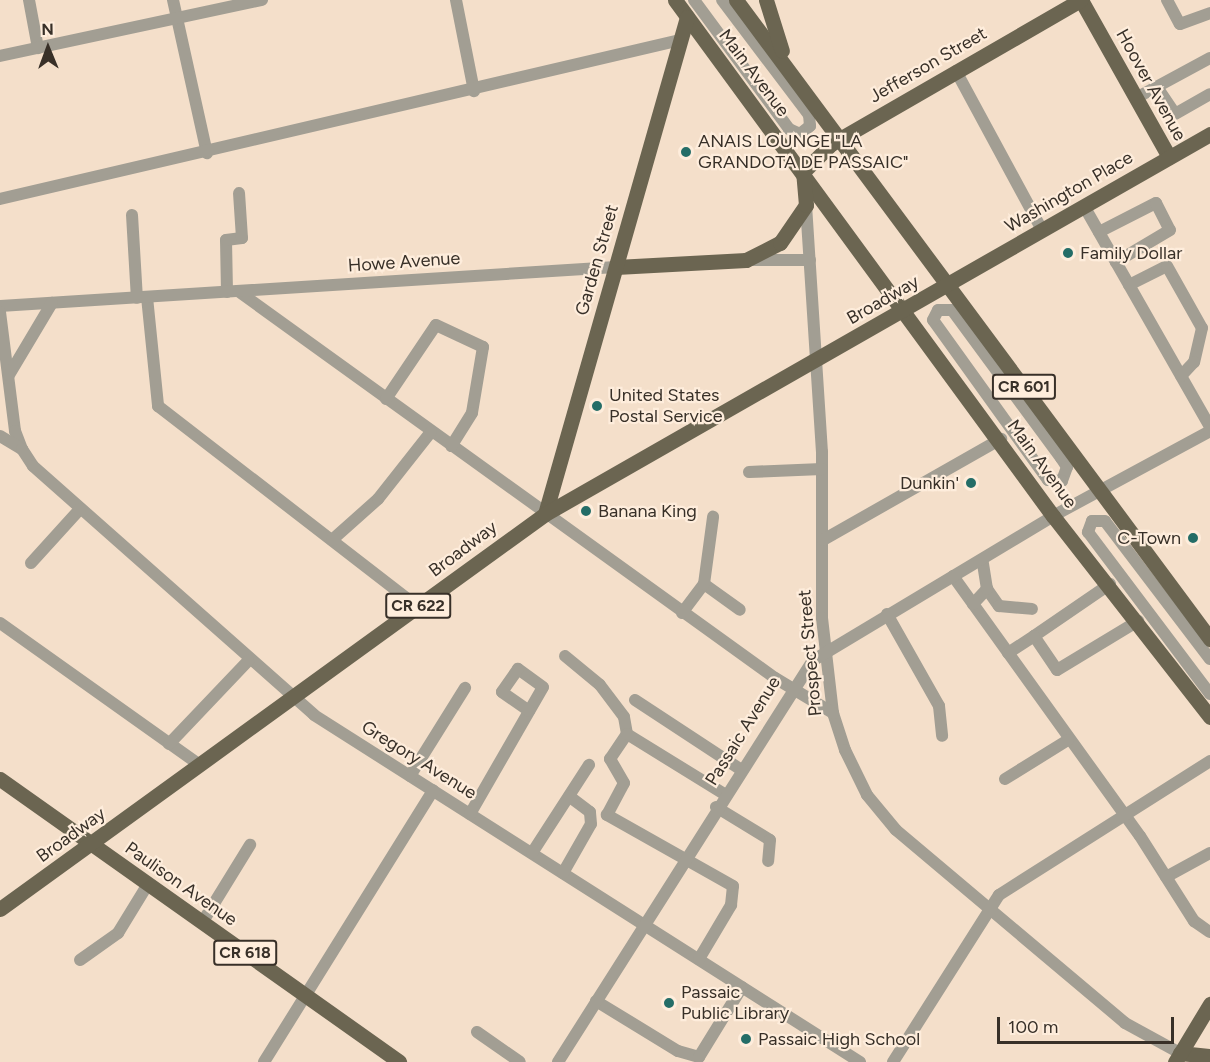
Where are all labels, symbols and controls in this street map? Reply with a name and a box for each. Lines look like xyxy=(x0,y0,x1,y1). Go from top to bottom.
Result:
north arrow xyxy=(18,18,78,78)
text: N xyxy=(41,20,54,39)
street label: Jefferson Street xyxy=(865,23,991,107)
street label: Main Avenue xyxy=(714,25,794,121)
street label: Hoover Avenue xyxy=(1111,25,1191,145)
place label: ANAIS LOUNGE "LA GRANDOTA DE PASSAIC" xyxy=(698,131,909,174)
marker: ANAIS LOUNGE "LA GRANDOTA DE PASSAIC" xyxy=(679,145,693,159)
street label: Washington Place xyxy=(1001,147,1137,237)
street label: Garden Street xyxy=(571,202,623,318)
place label: Family Dollar xyxy=(1080,242,1182,264)
marker: Family Dollar xyxy=(1061,246,1075,260)
street label: Howe Avenue xyxy=(347,247,461,277)
street label: Broadway xyxy=(843,271,923,329)
road number: CR 601 xyxy=(991,374,1057,400)
place label: United States Postal Service xyxy=(609,385,722,428)
marker: United States Postal Service xyxy=(590,399,604,413)
street label: Main Avenue xyxy=(1003,416,1081,512)
place label: Dunkin' xyxy=(900,472,959,494)
marker: Dunkin' xyxy=(964,476,978,490)
place label: Banana King xyxy=(598,500,697,522)
marker: Banana King xyxy=(579,504,593,518)
street label: Broadway xyxy=(425,516,501,582)
place label: C-Town xyxy=(1117,527,1181,549)
marker: C-Town xyxy=(1186,531,1200,545)
street label: Prospect Street xyxy=(794,589,826,717)
road number: CR 622 xyxy=(385,593,451,619)
street label: Passaic Avenue xyxy=(701,672,785,790)
street label: Gregory Avenue xyxy=(358,716,480,804)
street label: Broadway xyxy=(32,803,110,867)
street label: Paulison Avenue xyxy=(121,837,241,931)
road number: CR 618 xyxy=(212,940,278,966)
place label: Passaic Public Library xyxy=(681,982,789,1024)
marker: Passaic Public Library xyxy=(662,996,676,1010)
scale bar xyxy=(1000,1005,1177,1043)
text: 100 m xyxy=(1008,1016,1058,1038)
place label: Passaic High School xyxy=(758,1028,920,1050)
marker: Passaic High School xyxy=(739,1032,753,1046)

